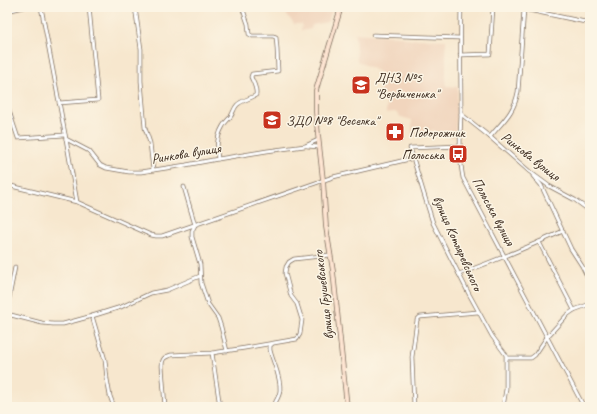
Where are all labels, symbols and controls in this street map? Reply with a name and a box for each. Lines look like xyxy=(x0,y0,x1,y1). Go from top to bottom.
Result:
place label: ДНЗ №5 "Вербиченька" xyxy=(375,69,441,102)
school or university icon: ДНЗ №5 "Вербиченька" xyxy=(350,74,372,96)
school or university icon: ЗДО №8 "Веселка" xyxy=(261,109,283,131)
place label: ЗДО №8 "Веселка" xyxy=(286,112,381,129)
pharmacy icon: Подорожник xyxy=(384,121,406,143)
place label: Подорожник xyxy=(409,124,466,141)
street label: Ринкова вулиця xyxy=(498,128,564,185)
street label: Ринкова вулиця xyxy=(150,139,223,167)
bus stop icon: Польська xyxy=(447,143,469,165)
place label: Польська xyxy=(402,146,445,163)
street label: Польська вулиця xyxy=(469,174,519,250)
street label: вулиця Котляревського xyxy=(429,193,487,295)
street label: вулиця Грушевського xyxy=(309,248,337,341)

